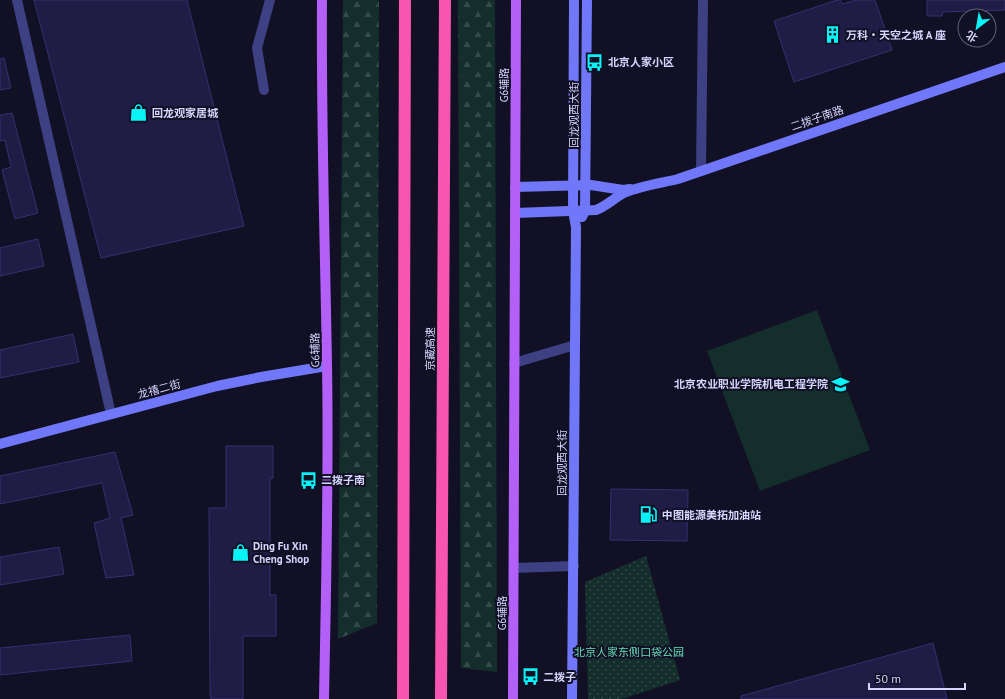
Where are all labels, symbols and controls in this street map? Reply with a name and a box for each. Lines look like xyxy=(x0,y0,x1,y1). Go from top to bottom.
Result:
north arrow xyxy=(957,8,997,48)
building icon: 万科・天空之城 A 座 xyxy=(823,25,843,45)
place label: 万科・天空之城 A 座 xyxy=(846,28,946,42)
text: 北 xyxy=(964,28,980,45)
bus stop icon: 北京人家小区 xyxy=(585,52,605,72)
place label: 北京人家小区 xyxy=(608,55,674,69)
street label: G6辅路 xyxy=(497,68,511,102)
street label: 回龙观西大街 xyxy=(567,82,581,148)
street label: 二拨子南路 xyxy=(789,102,845,134)
shop icon: 回龙观家居城 xyxy=(129,103,149,123)
place label: 回龙观家居城 xyxy=(152,106,219,120)
street label: 京藏高速 xyxy=(423,327,437,371)
street label: G6辅路 xyxy=(308,333,322,367)
school or university icon: 北京农业职业学院机电工程学院 xyxy=(831,374,851,394)
street label: 龙禧二街 xyxy=(136,377,182,401)
place label: 北京农业职业学院机电工程学院 xyxy=(674,377,828,391)
street label: 回龙观西大街 xyxy=(555,430,569,496)
bus stop icon: 二拨子南 xyxy=(298,470,318,490)
place label: 二拨子南 xyxy=(321,473,365,487)
fuel station icon: 中图能源美拓加油站 xyxy=(639,505,659,525)
place label: 中图能源美拓加油站 xyxy=(662,508,761,522)
place label: Ding Fu Xin Cheng Shop xyxy=(253,539,309,566)
shop icon: Ding Fu Xin Cheng Shop xyxy=(230,542,250,562)
street label: G6辅路 xyxy=(495,596,509,630)
park label: 北京人家东侧口袋公园 xyxy=(574,645,684,659)
scale bar xyxy=(869,665,965,691)
bus stop icon: 二拨子 xyxy=(520,667,540,687)
place label: 二拨子 xyxy=(543,670,576,684)
text: 50 m xyxy=(875,671,901,686)

